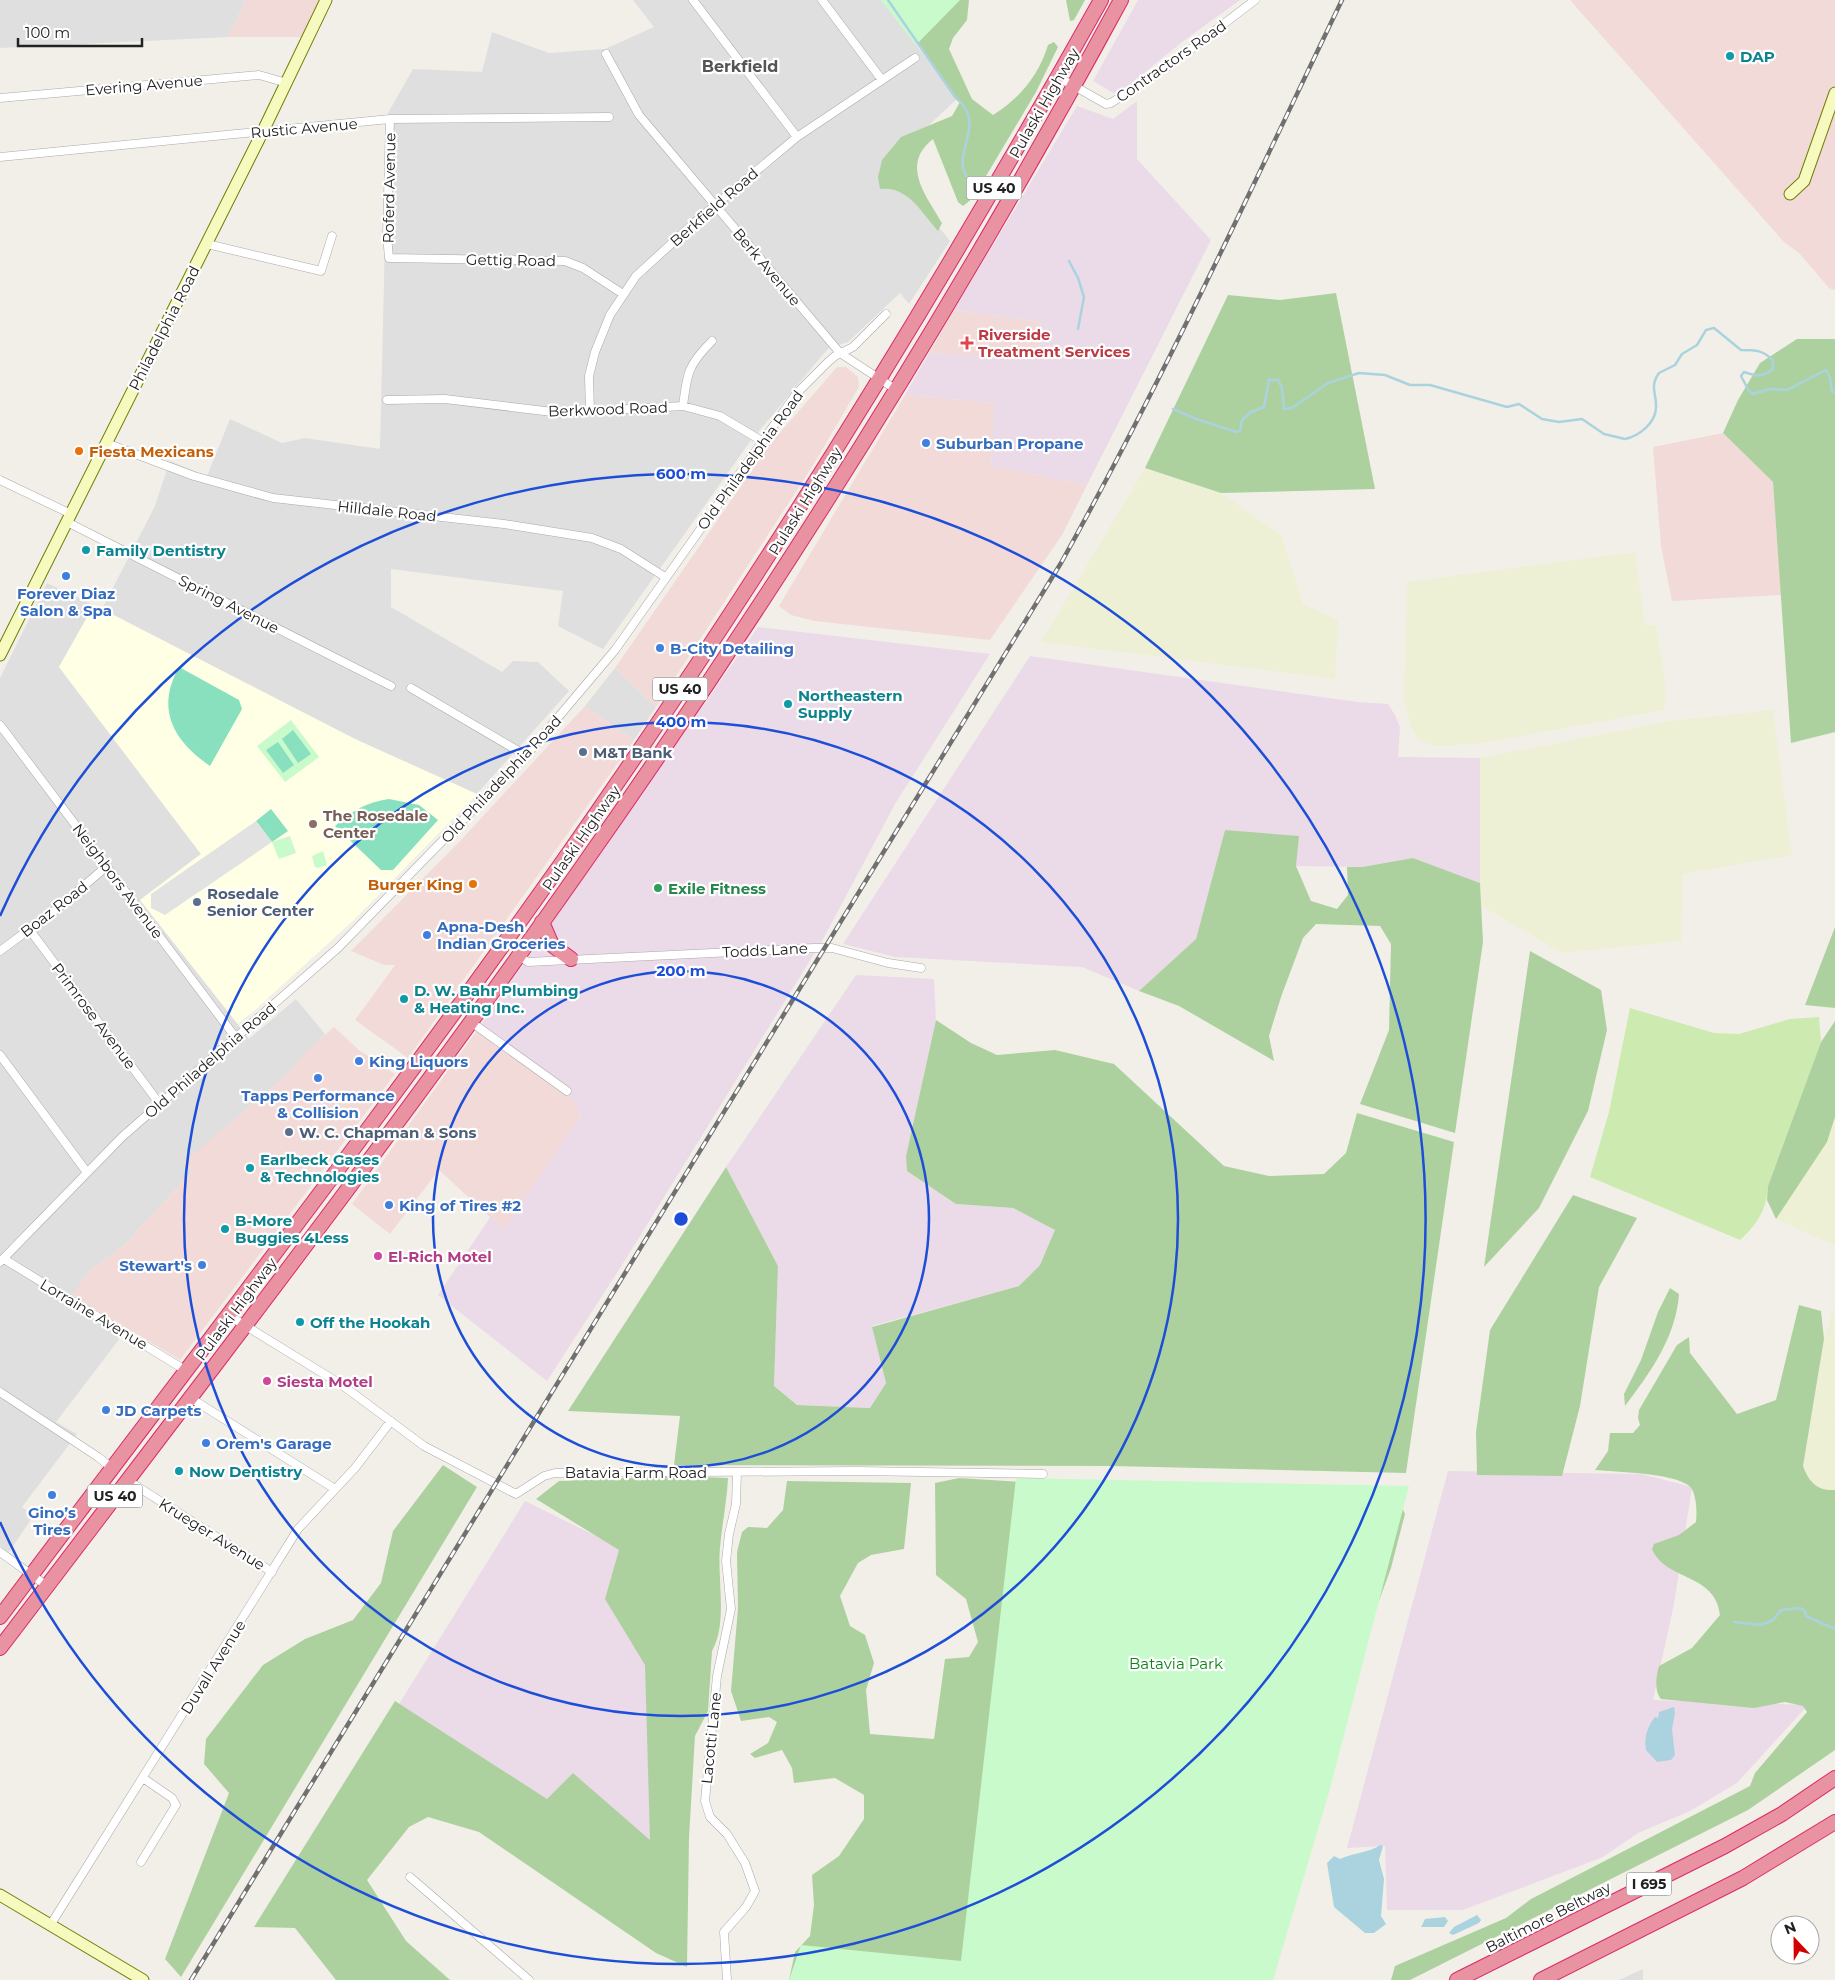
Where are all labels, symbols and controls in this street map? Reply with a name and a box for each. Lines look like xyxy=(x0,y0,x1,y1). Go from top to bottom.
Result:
scale bar xyxy=(18,15,141,47)
street label: Contractors Road xyxy=(1112,16,1230,106)
text: 100 m xyxy=(25,23,70,42)
street label: Pulaski Highway xyxy=(1005,44,1084,161)
place label: DAP xyxy=(1740,47,1775,66)
marker: DAP xyxy=(1724,50,1736,62)
district label: Berkfield xyxy=(702,57,778,76)
street label: Evering Avenue xyxy=(85,70,203,100)
street label: Rustic Avenue xyxy=(250,114,358,142)
street label: Roferd Avenue xyxy=(379,132,399,244)
street label: Berkfield Road xyxy=(666,163,762,251)
road number: US 40 xyxy=(966,177,1022,200)
street label: Berk Avenue xyxy=(729,224,805,310)
street label: Gettig Road xyxy=(466,250,556,270)
street label: Philadelphia Road xyxy=(124,262,204,394)
place label: Riverside Treatment Services xyxy=(978,325,1130,361)
marker: Riverside Treatment Services xyxy=(960,336,974,350)
street label: Old Philadelphia Road xyxy=(693,386,807,534)
street label: Berkwood Road xyxy=(548,397,668,421)
place label: Suburban Propane xyxy=(936,434,1083,453)
marker: Suburban Propane xyxy=(920,437,932,449)
place label: Fiesta Mexicans xyxy=(89,442,214,461)
street label: Pulaski Highway xyxy=(764,443,846,559)
marker: Fiesta Mexicans xyxy=(73,445,85,457)
text: 600 m xyxy=(656,464,706,483)
street label: Hilldale Road xyxy=(336,496,438,526)
place label: Family Dentistry xyxy=(96,541,227,560)
marker: Family Dentistry xyxy=(80,544,92,556)
marker: Forever Diaz Salon & Spa xyxy=(60,570,72,582)
street label: Spring Avenue xyxy=(176,570,282,638)
place label: Forever Diaz Salon & Spa xyxy=(17,584,115,620)
place label: B-City Detailing xyxy=(670,639,794,658)
marker: B-City Detailing xyxy=(654,642,666,654)
road number: US 40 xyxy=(652,678,708,701)
place label: Northeastern Supply xyxy=(798,686,903,722)
marker: Northeastern Supply xyxy=(782,698,794,710)
street label: Old Philadelphia Road xyxy=(437,711,565,847)
text: 400 m xyxy=(656,712,706,731)
place label: M&T Bank xyxy=(593,743,673,762)
marker: M&T Bank xyxy=(577,746,589,758)
street label: Pulaski Highway xyxy=(538,781,625,894)
place label: The Rosedale Center xyxy=(323,806,428,842)
marker: The Rosedale Center xyxy=(307,818,319,830)
street label: Neighbors Avenue xyxy=(69,820,167,942)
place label: Burger King xyxy=(368,875,463,894)
street label: Boaz Road xyxy=(16,877,92,941)
marker: Burger King xyxy=(467,878,479,890)
place label: Exile Fitness xyxy=(668,879,766,898)
marker: Exile Fitness xyxy=(652,882,664,894)
place label: Rosedale Senior Center xyxy=(207,884,315,920)
marker: Rosedale Senior Center xyxy=(191,896,203,908)
place label: Apna-Desh Indian Groceries xyxy=(436,917,565,953)
marker: Apna-Desh Indian Groceries xyxy=(421,929,433,941)
street label: Todds Lane xyxy=(722,938,808,962)
street label: Primrose Avenue xyxy=(48,959,140,1073)
text: 200 m xyxy=(656,961,706,980)
place label: D. W. Bahr Plumbing & Heating Inc. xyxy=(414,981,578,1017)
marker: D. W. Bahr Plumbing & Heating Inc. xyxy=(398,993,410,1005)
street label: Old Philadelphia Road xyxy=(140,998,280,1122)
place label: King Liquors xyxy=(369,1052,468,1071)
marker: King Liquors xyxy=(353,1055,365,1067)
marker: Tapps Performance & Collision xyxy=(312,1072,324,1084)
place label: Tapps Performance & Collision xyxy=(241,1086,395,1122)
place label: W. C. Chapman & Sons xyxy=(299,1123,477,1142)
marker: W. C. Chapman & Sons xyxy=(283,1126,295,1138)
place label: Earlbeck Gases & Technologies xyxy=(260,1150,379,1186)
marker: Earlbeck Gases & Technologies xyxy=(244,1162,256,1174)
place label: King of Tires #2 xyxy=(399,1196,521,1215)
marker: King of Tires #2 xyxy=(383,1199,395,1211)
centre of rings xyxy=(672,1210,690,1228)
place label: B-More Buggies 4Less xyxy=(235,1211,349,1247)
marker: B-More Buggies 4Less xyxy=(219,1223,231,1235)
place label: El-Rich Motel xyxy=(388,1247,492,1266)
marker: El-Rich Motel xyxy=(372,1250,384,1262)
street label: Pulaski Highway xyxy=(191,1253,281,1364)
place label: Stewart's xyxy=(119,1256,192,1275)
marker: Stewart's xyxy=(196,1259,208,1271)
street label: Lorraine Avenue xyxy=(37,1274,151,1354)
place label: Off the Hookah xyxy=(310,1313,430,1332)
marker: Off the Hookah xyxy=(294,1316,306,1328)
place label: Siesta Motel xyxy=(277,1372,373,1391)
marker: Siesta Motel xyxy=(261,1375,273,1387)
place label: JD Carpets xyxy=(115,1401,202,1420)
marker: JD Carpets xyxy=(100,1404,112,1416)
place label: Orem's Garage xyxy=(216,1434,332,1453)
marker: Orem's Garage xyxy=(200,1437,212,1449)
place label: Now Dentistry xyxy=(189,1462,303,1481)
street label: Batavia Farm Road xyxy=(565,1463,707,1482)
marker: Now Dentistry xyxy=(173,1465,185,1477)
road number: US 40 xyxy=(88,1484,142,1508)
marker: Gino’s Tires xyxy=(46,1489,58,1501)
street label: Krueger Avenue xyxy=(155,1494,269,1574)
place label: Gino’s Tires xyxy=(28,1503,76,1539)
street label: Duvall Avenue xyxy=(176,1616,250,1718)
park label: Batavia Park xyxy=(1129,1654,1223,1673)
street label: Lacotti Lane xyxy=(697,1691,725,1785)
road number: I 695 xyxy=(1626,1872,1672,1896)
street label: Baltimore Beltway xyxy=(1482,1877,1615,1957)
north arrow xyxy=(1770,1915,1820,1965)
text: N xyxy=(1782,1917,1799,1938)

